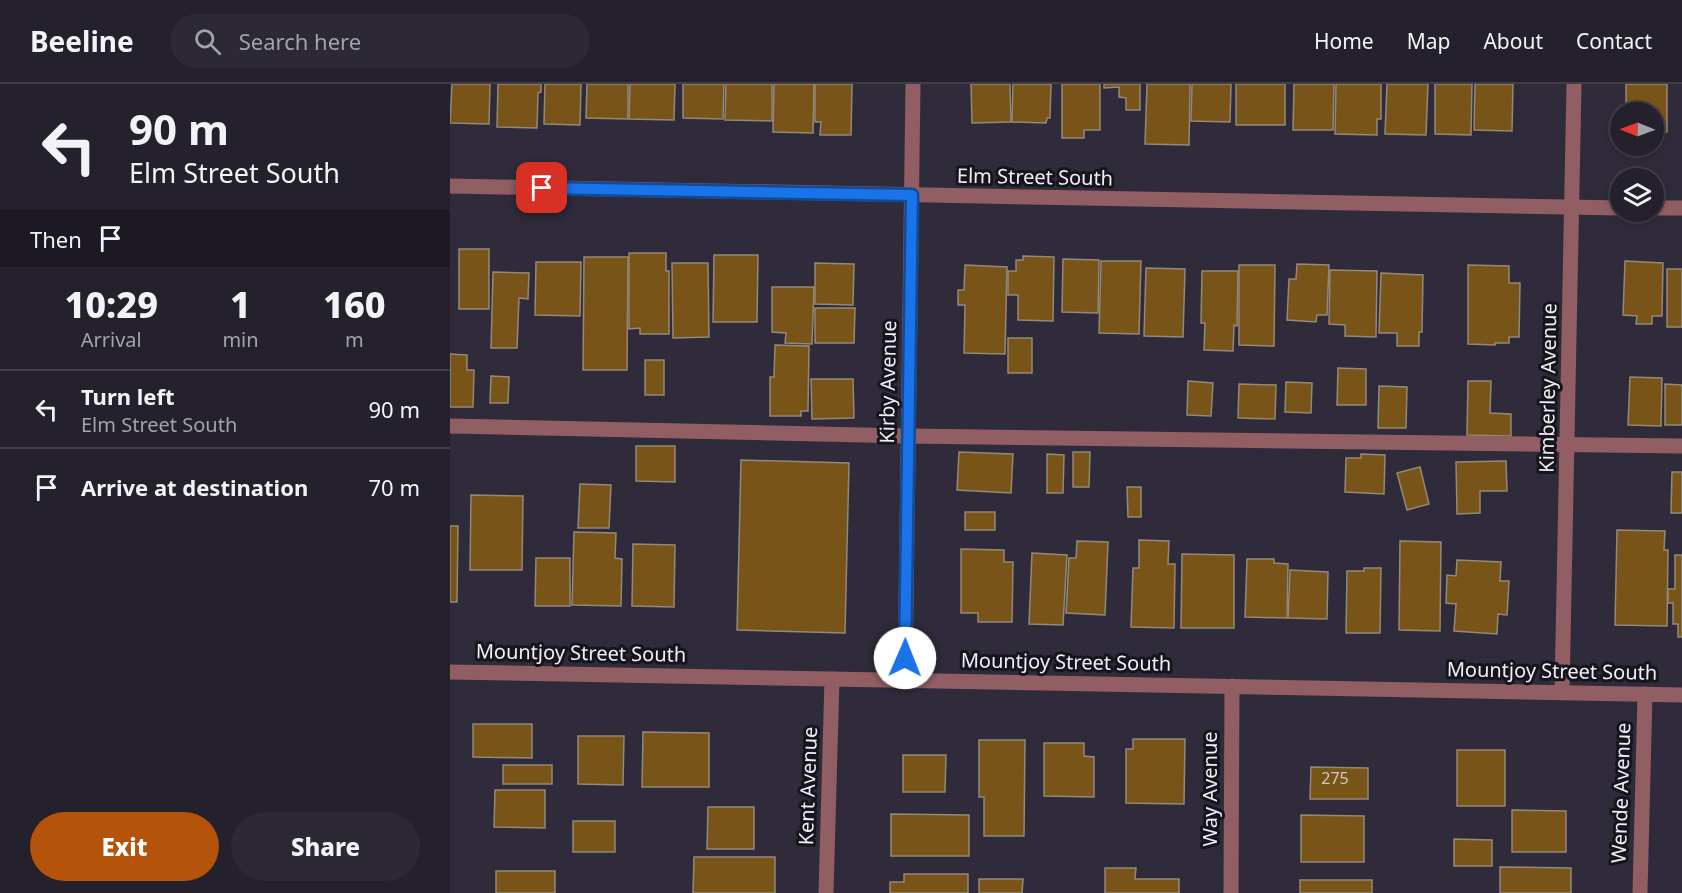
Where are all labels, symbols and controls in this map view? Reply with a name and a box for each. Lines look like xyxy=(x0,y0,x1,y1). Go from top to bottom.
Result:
search box xyxy=(170,14,590,68)
text: Beeline xyxy=(30,22,134,60)
icon: search xyxy=(191,25,224,58)
text: Search here xyxy=(239,26,361,56)
text: Home xyxy=(1314,27,1374,55)
text: Map xyxy=(1407,27,1450,55)
text: About xyxy=(1483,27,1543,55)
text: Contact xyxy=(1576,27,1652,55)
text: 90 m xyxy=(129,100,229,157)
north arrow xyxy=(1610,102,1664,156)
map controls xyxy=(1610,102,1664,222)
icon: left xyxy=(30,108,108,186)
text: Elm Street South xyxy=(129,154,340,191)
pin xyxy=(516,162,567,213)
street label: Elm Street South xyxy=(957,162,1113,191)
button: layers xyxy=(1610,168,1664,222)
icon: arrive xyxy=(525,171,558,204)
icon: arrive xyxy=(94,222,127,255)
text: Then xyxy=(30,224,82,254)
text: 10:29 xyxy=(64,280,158,329)
text: 1 xyxy=(230,280,251,329)
text: 160 xyxy=(323,280,386,329)
street label: Kimberley Avenue xyxy=(1533,303,1562,473)
street label: Kirby Avenue xyxy=(873,320,902,444)
text: Arrival xyxy=(81,326,142,353)
text: min xyxy=(222,326,259,353)
text: m xyxy=(345,326,364,353)
text: Turn left xyxy=(81,381,175,411)
icon: left xyxy=(30,393,63,426)
text: 90 m xyxy=(369,394,420,424)
text: Elm Street South xyxy=(81,411,237,438)
icon: arrive xyxy=(30,471,63,504)
text: Arrive at destination xyxy=(81,472,308,502)
text: 70 m xyxy=(369,472,420,502)
position arrow xyxy=(873,626,937,690)
street label: Mountjoy Street South xyxy=(476,637,686,668)
street label: Mountjoy Street South xyxy=(961,646,1171,677)
street label: Mountjoy Street South xyxy=(1447,655,1657,686)
street label: Wende Avenue xyxy=(1605,722,1636,864)
street label: Kent Avenue xyxy=(792,726,823,846)
street label: Way Avenue xyxy=(1196,731,1223,847)
house number: 275 xyxy=(1321,767,1349,789)
button: Exit xyxy=(30,812,219,881)
button: Share xyxy=(231,812,420,881)

